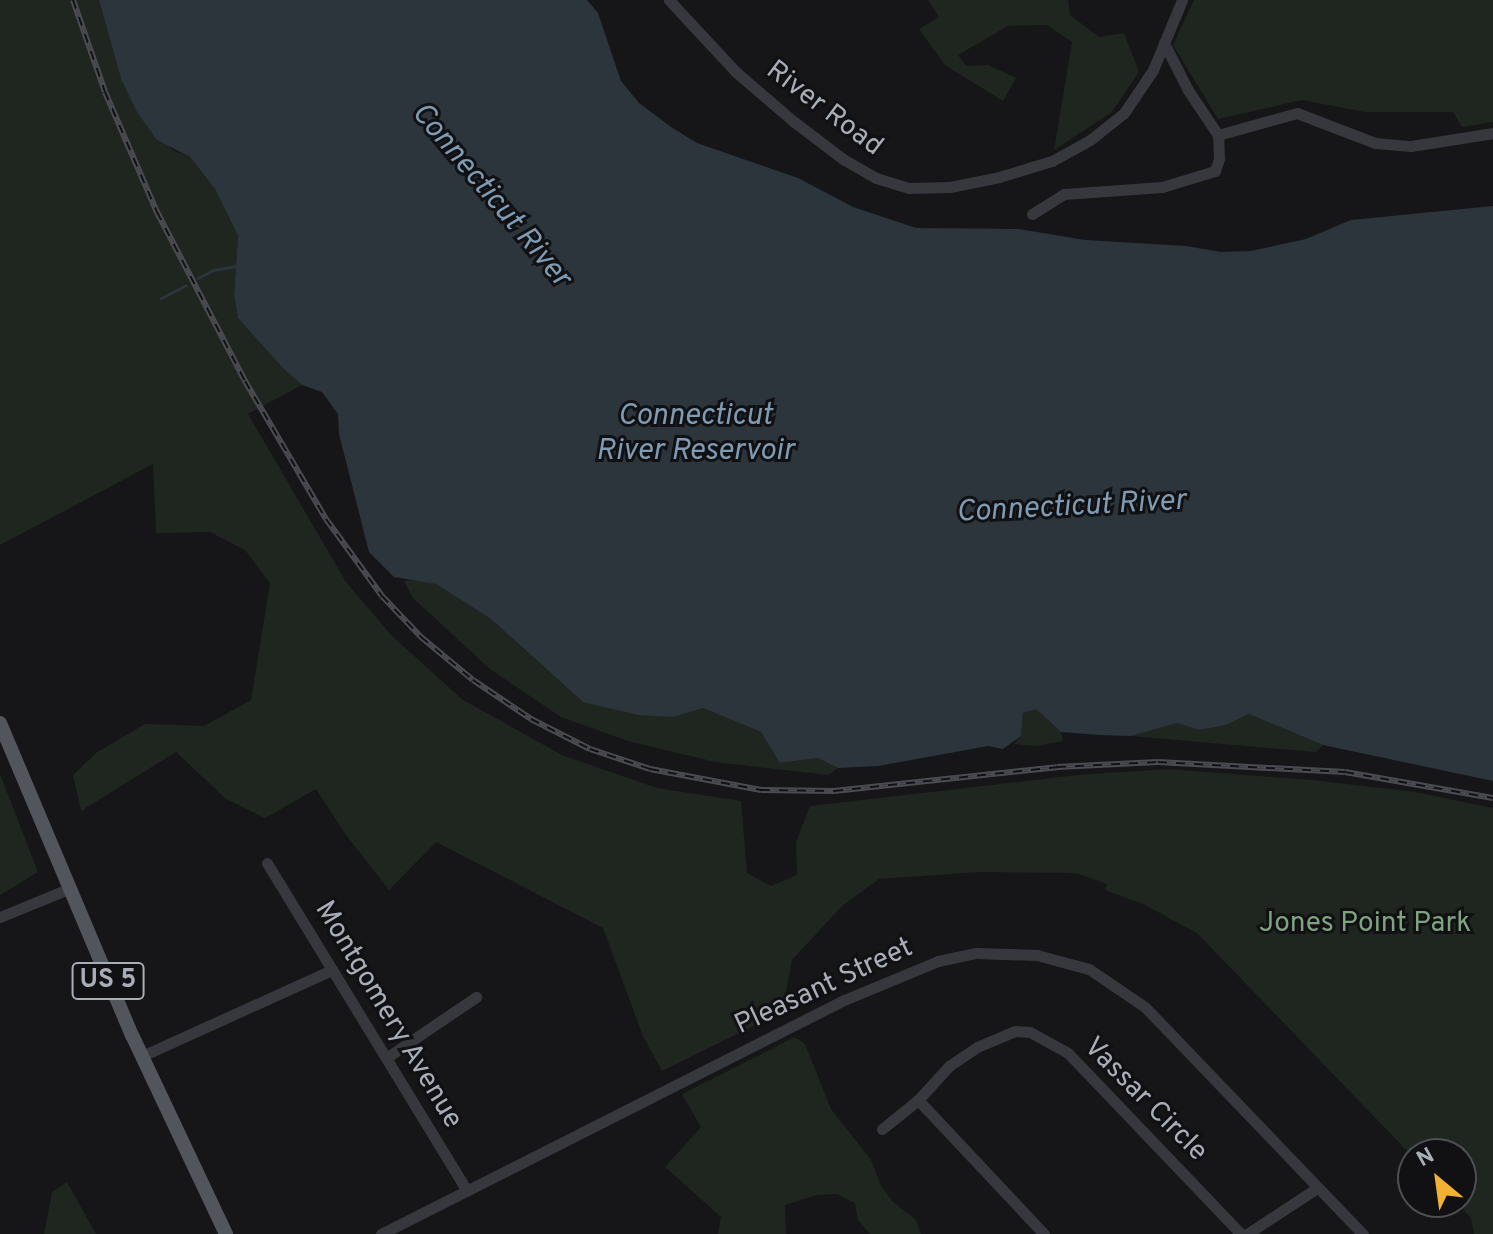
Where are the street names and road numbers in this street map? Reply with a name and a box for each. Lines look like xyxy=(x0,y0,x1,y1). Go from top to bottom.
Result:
street label: River Road xyxy=(759,54,889,164)
street label: Montgomery Avenue xyxy=(307,895,469,1135)
street label: Pleasant Street xyxy=(730,931,918,1043)
road number: US 5 xyxy=(70,959,146,1003)
street label: Vassar Circle xyxy=(1076,1031,1214,1169)

